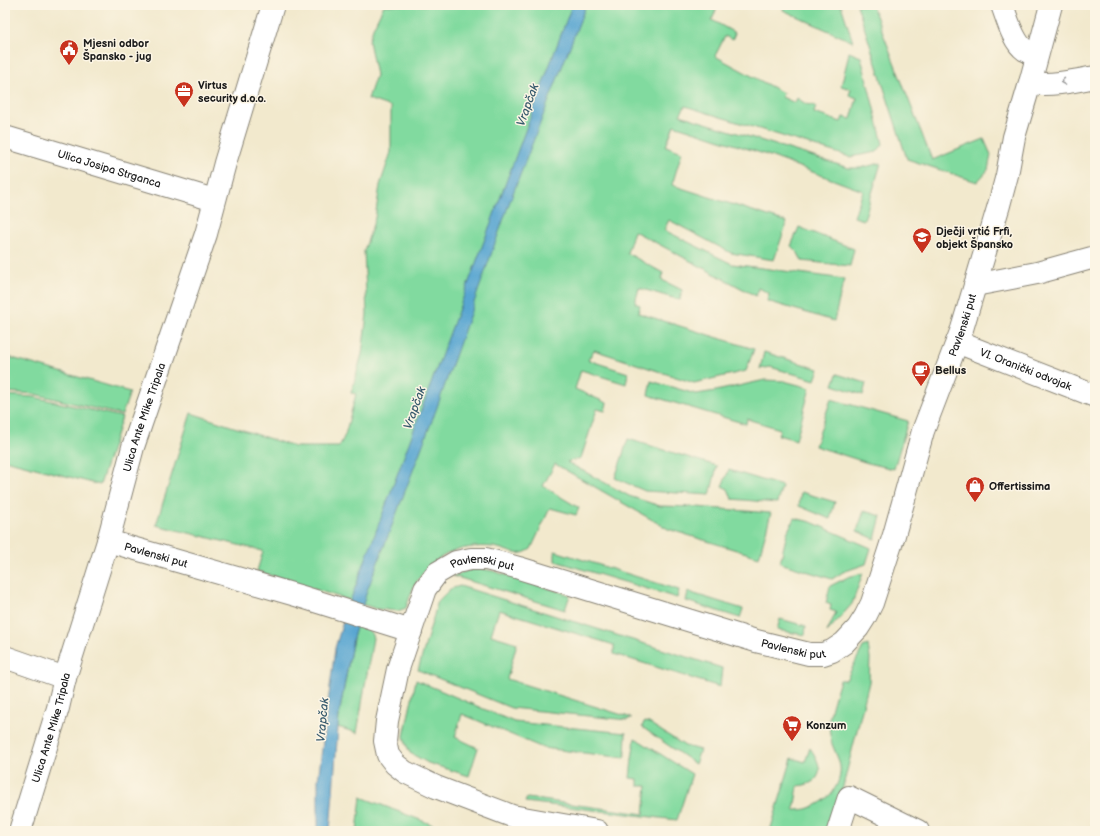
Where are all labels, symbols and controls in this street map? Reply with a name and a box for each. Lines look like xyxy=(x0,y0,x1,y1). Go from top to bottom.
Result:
place label: Mjesni odbor Špansko - jug xyxy=(83,37,151,63)
public building icon: Mjesni odbor Špansko - jug xyxy=(58,38,80,66)
one-way arrow xyxy=(1060,77,1066,86)
place label: Virtus security d.o.o. xyxy=(198,79,267,105)
office icon: Virtus security d.o.o. xyxy=(173,80,195,108)
water label: Vrapčak xyxy=(513,81,543,128)
street label: Ulica Josipa Strganca xyxy=(56,147,163,190)
place label: Dječji vrtić Frfi, objekt Špansko xyxy=(936,225,1013,251)
school or university icon: Dječji vrtić Frfi, objekt Špansko xyxy=(911,226,933,254)
street label: Pavlenski put xyxy=(946,291,979,358)
street label: VI. Oranički odvojak xyxy=(978,345,1074,393)
cafe icon: Bellus xyxy=(910,359,932,387)
street label: Ulica Ante Mike Tripala xyxy=(120,361,168,473)
place label: Bellus xyxy=(935,364,967,377)
water label: Vrapčak xyxy=(400,384,430,431)
shop icon: Offertissima xyxy=(964,475,986,503)
place label: Offertissima xyxy=(989,480,1050,493)
street label: Pavlenski put xyxy=(123,540,190,570)
street label: Pavlenski put xyxy=(448,553,516,573)
street label: Pavlenski put xyxy=(760,636,828,661)
street label: Ulica Ante Mike Tripala xyxy=(29,671,73,784)
water label: Vrapčak xyxy=(314,696,332,743)
supermarket icon: Konzum xyxy=(781,714,803,742)
place label: Konzum xyxy=(806,719,846,732)

